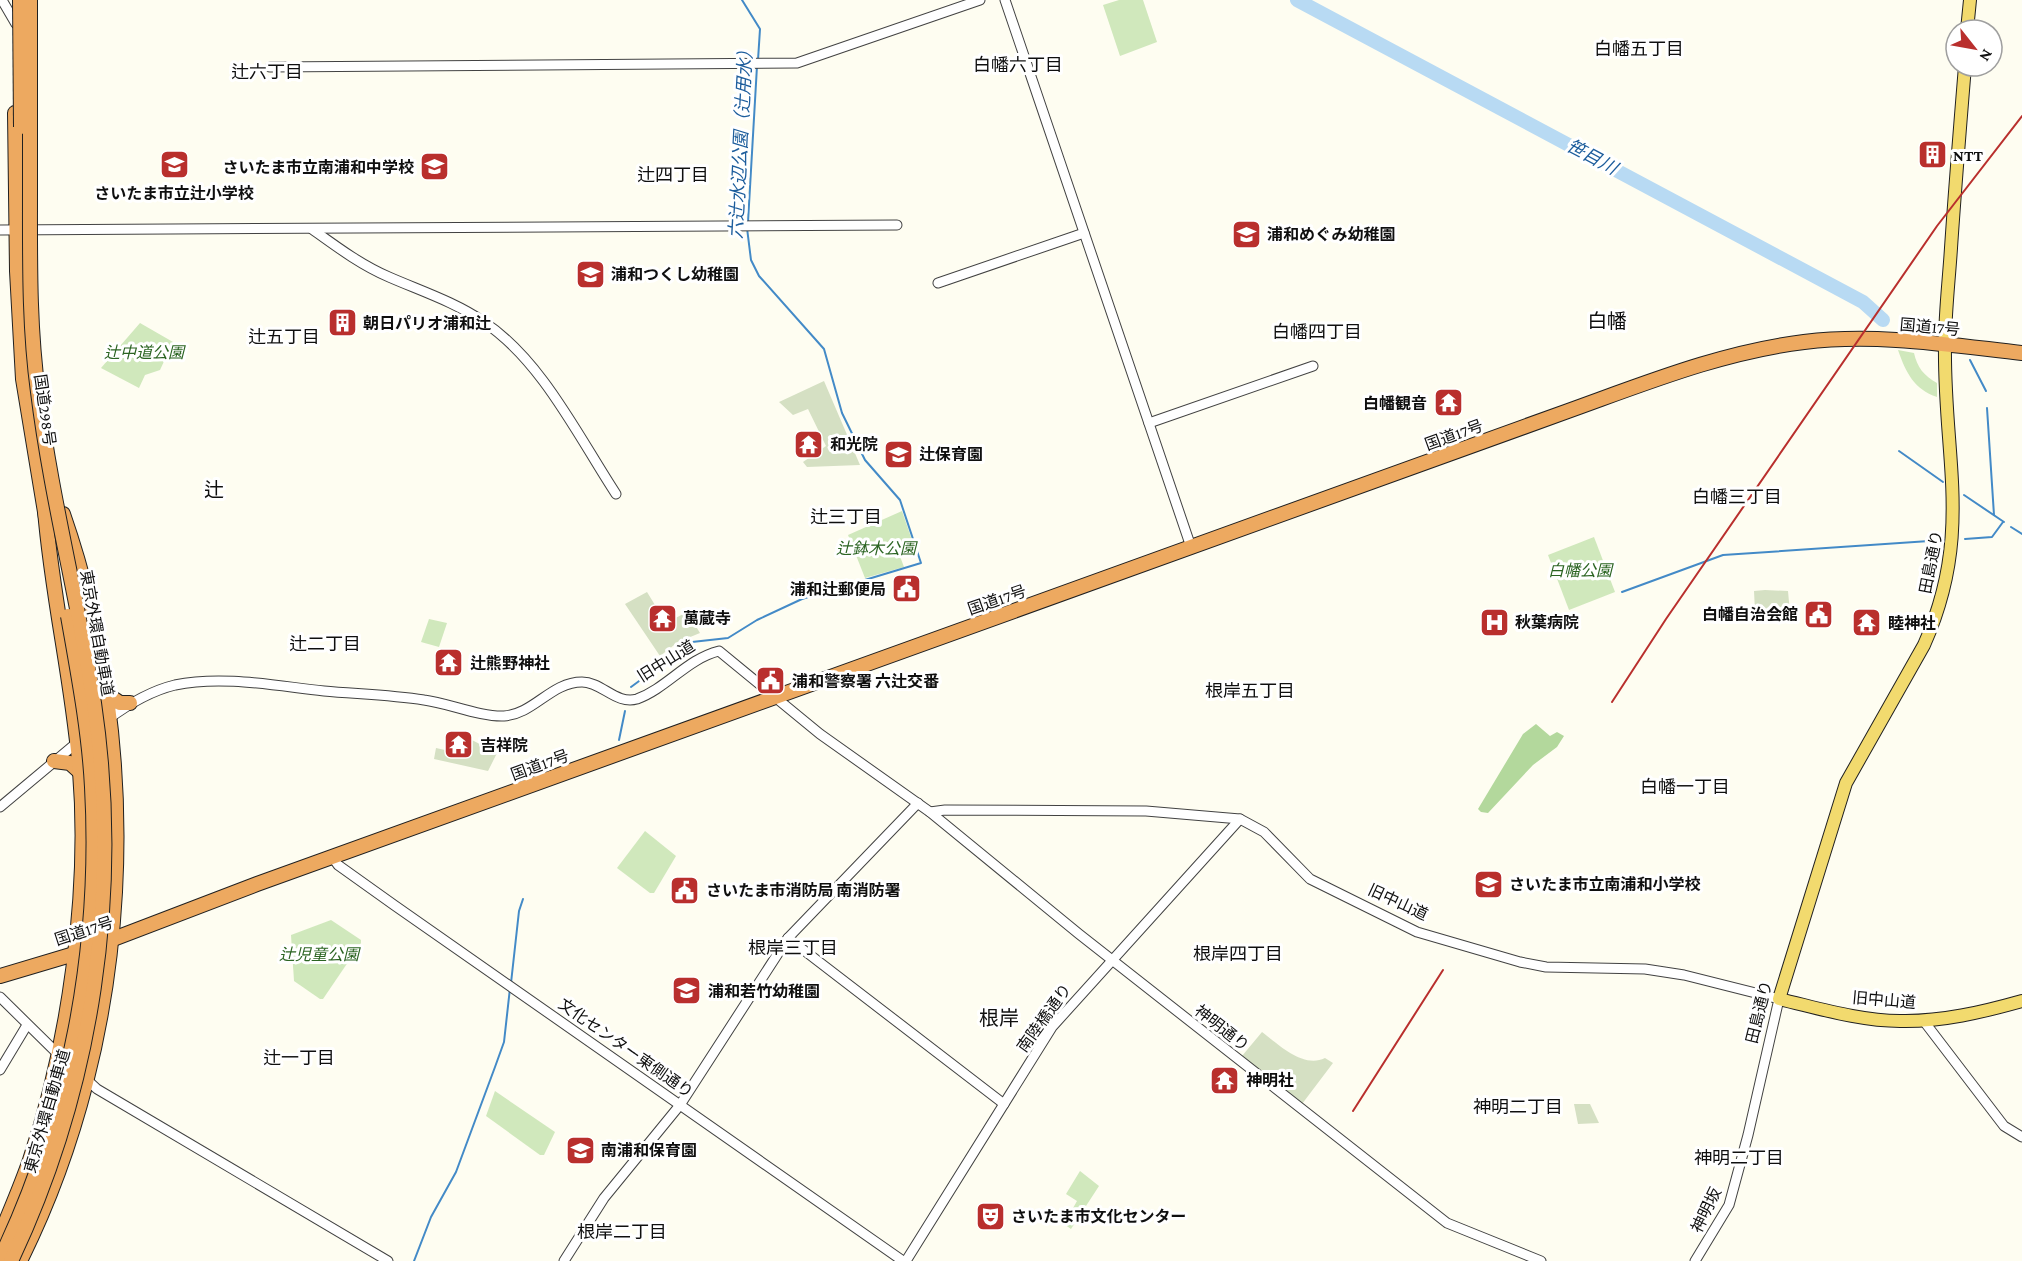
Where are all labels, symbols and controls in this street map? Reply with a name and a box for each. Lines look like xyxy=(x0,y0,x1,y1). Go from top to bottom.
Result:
north arrow xyxy=(1944,18,2004,78)
district label: 白幡五丁目 xyxy=(1594,39,1684,59)
water label: 六辻水辺公園（辻用水） xyxy=(726,41,756,239)
text: N xyxy=(1976,46,1997,65)
district label: 白幡六丁目 xyxy=(973,55,1063,75)
district label: 辻六丁目 xyxy=(231,62,303,82)
water label: 笹目川 xyxy=(1563,135,1622,179)
building icon: NTT xyxy=(1916,139,1948,171)
place label: NTT xyxy=(1953,147,1983,164)
school or university icon: さいたま市立辻小学校 xyxy=(158,149,190,181)
school or university icon: さいたま市立南浦和中学校 xyxy=(419,151,451,183)
place label: さいたま市立南浦和中学校 xyxy=(222,158,414,176)
district label: 辻四丁目 xyxy=(637,165,709,185)
place label: さいたま市立辻小学校 xyxy=(94,185,254,202)
school or university icon: 浦和めぐみ幼稚園 xyxy=(1230,218,1262,250)
place label: 浦和めぐみ幼稚園 xyxy=(1267,225,1395,243)
school or university icon: 浦和つくし幼稚園 xyxy=(574,258,606,290)
place label: 浦和つくし幼稚園 xyxy=(611,265,739,283)
building icon: 朝日パリオ浦和辻 xyxy=(326,307,358,339)
district label: 白幡 xyxy=(1587,310,1627,332)
place label: 朝日パリオ浦和辻 xyxy=(363,314,491,332)
street label: 国道17号 xyxy=(1899,316,1961,338)
district label: 白幡四丁目 xyxy=(1272,322,1362,342)
district label: 辻五丁目 xyxy=(248,327,320,347)
park label: 辻中道公園 xyxy=(104,344,186,361)
street label: 国道298号 xyxy=(32,373,58,447)
temple icon: 白幡観音 xyxy=(1432,387,1464,419)
place label: 白幡観音 xyxy=(1363,395,1427,412)
street label: 国道17号 xyxy=(1423,417,1485,453)
temple icon: 和光院 xyxy=(793,428,825,460)
place label: 和光院 xyxy=(830,436,878,453)
school or university icon: 辻保育園 xyxy=(882,438,914,470)
place label: 辻保育園 xyxy=(919,446,983,463)
district label: 辻 xyxy=(204,479,224,501)
district label: 白幡三丁目 xyxy=(1692,487,1782,507)
district label: 辻三丁目 xyxy=(810,507,882,527)
street label: 田島通り xyxy=(1917,529,1945,595)
park label: 辻鉢木公園 xyxy=(836,540,918,557)
park label: 白幡公園 xyxy=(1548,562,1614,579)
street label: 東京外環自動車道 xyxy=(78,568,116,698)
public building icon: 浦和辻郵便局 xyxy=(891,573,923,605)
place label: 浦和辻郵便局 xyxy=(790,580,886,598)
street label: 国道17号 xyxy=(966,582,1028,618)
public building icon: 白幡自治会館 xyxy=(1803,598,1835,630)
temple icon: 萬蔵寺 xyxy=(646,602,678,634)
hospital icon: 秋葉病院 xyxy=(1478,606,1510,638)
place label: 白幡自治会館 xyxy=(1702,606,1798,623)
temple icon: 睦神社 xyxy=(1851,607,1883,639)
place label: 萬蔵寺 xyxy=(683,610,731,627)
place label: 秋葉病院 xyxy=(1515,614,1579,631)
place label: 睦神社 xyxy=(1888,614,1936,632)
district label: 辻二丁目 xyxy=(289,634,361,654)
street label: 旧中山道 xyxy=(634,637,698,685)
temple icon: 辻熊野神社 xyxy=(433,647,465,679)
place label: 辻熊野神社 xyxy=(470,654,550,672)
public building icon: 浦和警察署 六辻交番 xyxy=(755,665,787,697)
place label: 浦和警察署 六辻交番 xyxy=(792,672,939,690)
district label: 根岸五丁目 xyxy=(1205,681,1295,701)
temple icon: 吉祥院 xyxy=(443,729,475,761)
place label: 吉祥院 xyxy=(480,737,528,754)
street label: 国道17号 xyxy=(509,747,571,783)
district label: 白幡一丁目 xyxy=(1640,777,1730,797)
school or university icon: さいたま市立南浦和小学校 xyxy=(1472,868,1504,900)
public building icon: さいたま市消防局 南消防署 xyxy=(669,874,701,906)
place label: さいたま市立南浦和小学校 xyxy=(1509,875,1701,893)
street label: 旧中山道 xyxy=(1365,881,1431,923)
place label: さいたま市消防局 南消防署 xyxy=(706,882,901,899)
street label: 国道17号 xyxy=(53,914,115,948)
district label: 根岸三丁目 xyxy=(748,938,838,958)
district label: 根岸四丁目 xyxy=(1193,944,1283,964)
park label: 辻児童公園 xyxy=(279,946,361,963)
school or university icon: 浦和若竹幼稚園 xyxy=(671,975,703,1007)
street label: 田島通り xyxy=(1743,979,1775,1045)
street label: 南陸橋通り xyxy=(1014,981,1074,1055)
place label: 浦和若竹幼稚園 xyxy=(708,982,820,1000)
street label: 旧中山道 xyxy=(1851,989,1917,1011)
street label: 文化センター東側通り xyxy=(556,995,696,1101)
street label: 神明通り xyxy=(1192,1002,1252,1054)
district label: 根岸 xyxy=(979,1007,1019,1029)
street label: 東京外環自動車道 xyxy=(21,1047,73,1175)
district label: 辻一丁目 xyxy=(263,1048,335,1068)
temple icon: 神明社 xyxy=(1209,1064,1241,1096)
place label: 神明社 xyxy=(1246,1071,1294,1089)
district label: 神明二丁目 xyxy=(1473,1097,1563,1117)
school or university icon: 南浦和保育園 xyxy=(564,1134,596,1166)
place label: 南浦和保育園 xyxy=(601,1141,697,1159)
district label: 神明二丁目 xyxy=(1694,1148,1784,1168)
street label: 神明坂 xyxy=(1688,1185,1724,1235)
theatre icon: さいたま市文化センター xyxy=(974,1200,1006,1232)
place label: さいたま市文化センター xyxy=(1011,1208,1187,1225)
district label: 根岸二丁目 xyxy=(577,1222,667,1242)

